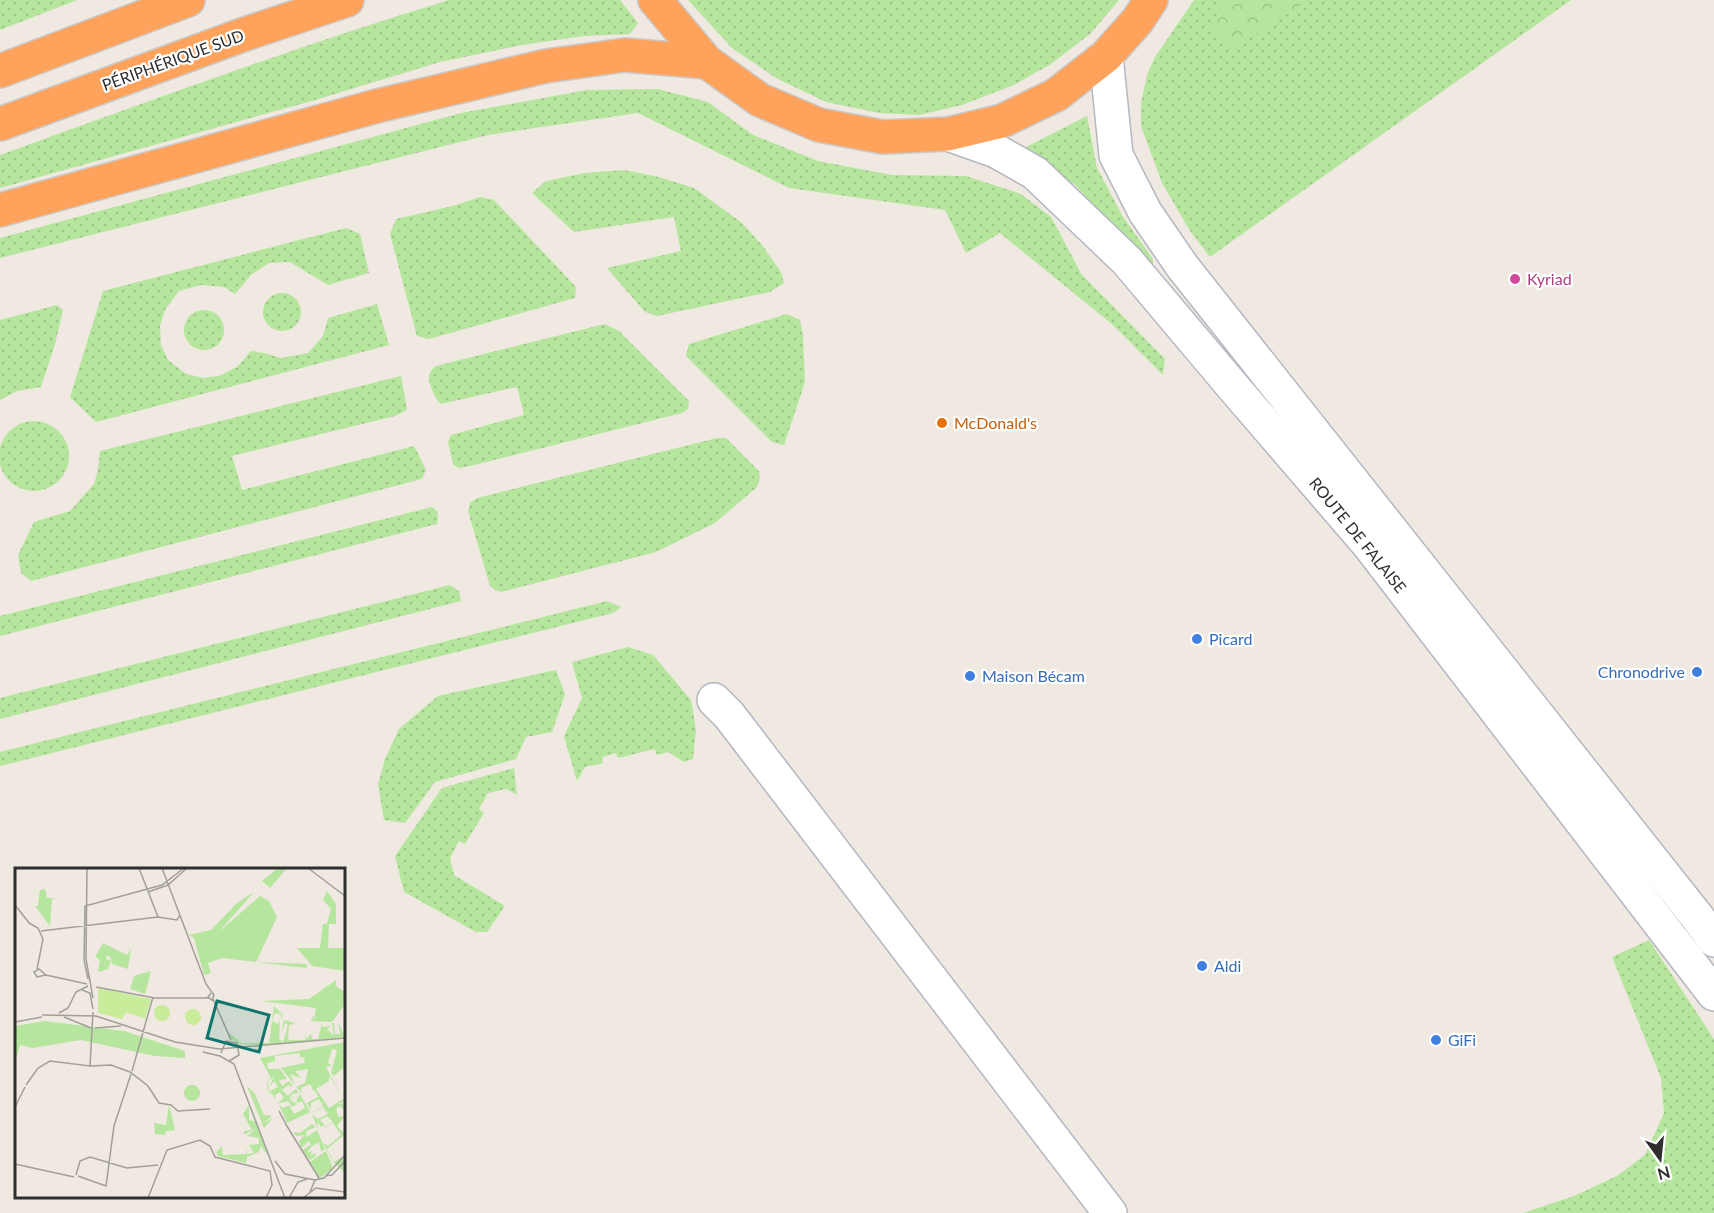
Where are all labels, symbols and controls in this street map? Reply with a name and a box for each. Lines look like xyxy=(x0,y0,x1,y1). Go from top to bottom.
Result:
street label: PÉRIPHÉRIQUE SUD xyxy=(99,25,246,94)
place label: Kyriad xyxy=(1527,269,1572,288)
marker: Kyriad xyxy=(1508,272,1522,286)
place label: McDonald's xyxy=(954,413,1037,432)
marker: McDonald's xyxy=(935,416,949,430)
street label: ROUTE DE FALAISE xyxy=(1306,473,1411,596)
place label: Picard xyxy=(1209,629,1252,648)
marker: Picard xyxy=(1190,632,1204,646)
place label: Chronodrive xyxy=(1598,662,1685,681)
marker: Chronodrive xyxy=(1690,665,1704,679)
place label: Maison Bécam xyxy=(982,666,1085,685)
marker: Maison Bécam xyxy=(963,669,977,683)
inset map xyxy=(15,868,345,1198)
place label: Aldi xyxy=(1214,956,1241,975)
marker: Aldi xyxy=(1195,959,1209,973)
place label: GiFi xyxy=(1448,1030,1476,1049)
marker: GiFi xyxy=(1429,1033,1443,1047)
north arrow xyxy=(1630,1129,1690,1189)
text: N xyxy=(1656,1163,1672,1185)

